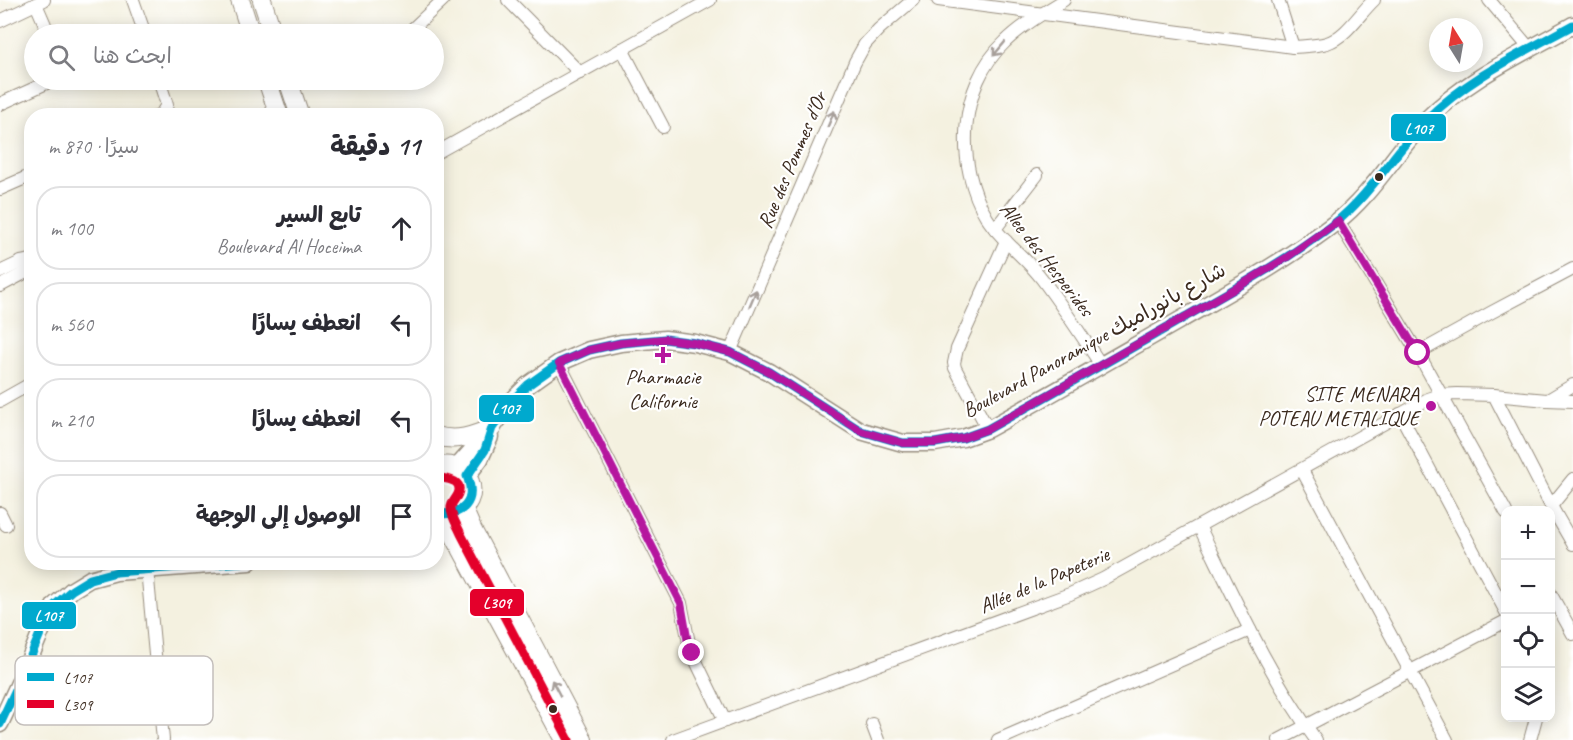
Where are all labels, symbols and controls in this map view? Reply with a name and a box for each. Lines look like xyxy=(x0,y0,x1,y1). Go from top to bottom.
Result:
north arrow xyxy=(1429,18,1483,72)
search box xyxy=(24,24,444,90)
icon: search xyxy=(45,41,78,74)
one-way arrow xyxy=(992,41,1005,57)
text: ابحث هنا xyxy=(93,42,172,70)
street label: Rue des Pommes d'Or xyxy=(752,86,833,232)
one-way arrow xyxy=(825,110,837,128)
line badge: L107 xyxy=(1390,113,1447,142)
text: L107 xyxy=(1405,119,1435,139)
text: 11 دقيقة xyxy=(330,130,420,163)
text: سيرًا · 870 m xyxy=(48,134,139,159)
unlabelled marker xyxy=(1373,171,1385,183)
street label: Allee des Hesperides xyxy=(994,197,1101,323)
text: تابع السير xyxy=(277,201,361,229)
icon: ahead xyxy=(385,212,418,245)
text: 100 m xyxy=(50,216,93,241)
text: Boulevard Al Hoceima xyxy=(217,234,361,259)
street label: Boulevard Panoramique شارع بانوراميك xyxy=(958,257,1231,425)
one-way arrow xyxy=(748,289,760,307)
icon: left xyxy=(385,308,418,341)
text: انعطف يسارًا xyxy=(252,309,361,337)
text: 560 m xyxy=(50,312,93,337)
route start xyxy=(1404,339,1430,365)
marker: Pharmacie Californie xyxy=(656,348,670,362)
place label: Pharmacie Californie xyxy=(626,364,703,414)
place label: SITE MENARA POTEAU METALIQUE xyxy=(1258,381,1421,431)
line badge: L107 xyxy=(478,394,535,423)
text: L107 xyxy=(492,399,522,419)
marker: SITE MENARA POTEAU METALIQUE xyxy=(1424,399,1438,413)
icon: left xyxy=(385,404,418,437)
text: انعطف يسارًا xyxy=(252,405,361,433)
text: 210 m xyxy=(50,408,93,433)
icon: arrive xyxy=(385,500,418,533)
text: الوصول إلى الوجهة xyxy=(196,501,361,529)
map controls xyxy=(1501,506,1555,722)
button: + xyxy=(1501,506,1555,560)
street label: Allée de la Papeterie xyxy=(975,540,1114,619)
button: − xyxy=(1501,560,1555,614)
line badge: L309 xyxy=(469,588,525,617)
text: L309 xyxy=(483,593,513,613)
line badge: L107 xyxy=(21,601,77,630)
text: L107 xyxy=(35,606,65,626)
button: locate xyxy=(1501,614,1555,668)
route end xyxy=(678,639,704,665)
legend xyxy=(15,656,213,725)
text: L107 xyxy=(64,668,93,688)
button: layers xyxy=(1501,668,1555,722)
one-way arrow xyxy=(550,680,562,697)
text: L309 xyxy=(64,695,94,715)
unlabelled marker xyxy=(547,703,559,715)

